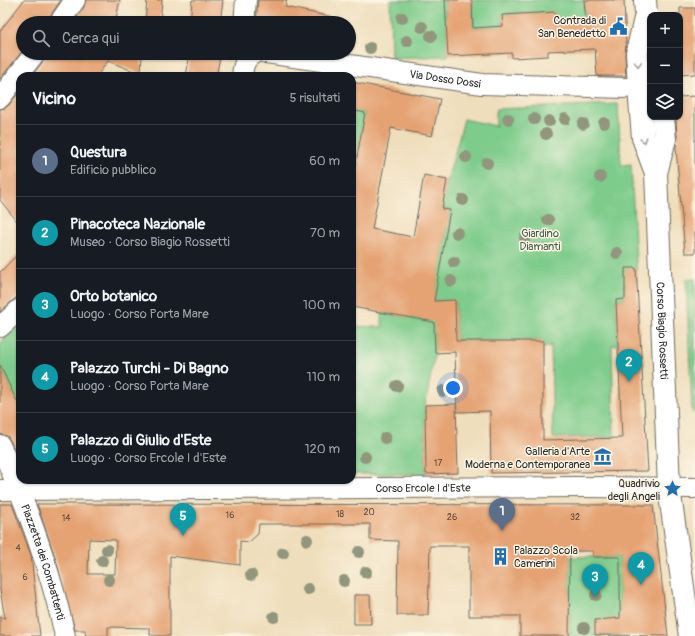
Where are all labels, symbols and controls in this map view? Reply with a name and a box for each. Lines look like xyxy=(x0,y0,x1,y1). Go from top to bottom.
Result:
map controls xyxy=(647,12,683,120)
button: + xyxy=(647,12,683,48)
place label: Contrada di San Benedetto xyxy=(537,14,606,40)
search box xyxy=(16,16,356,60)
public building icon: Contrada di San Benedetto xyxy=(609,16,629,36)
icon: search xyxy=(30,27,52,49)
text: Cerca qui xyxy=(62,29,119,48)
button: − xyxy=(647,48,683,84)
one-way arrow xyxy=(633,61,642,67)
street label: Via Dosso Dossi xyxy=(409,68,482,91)
button: layers xyxy=(647,84,683,120)
text: Vicino xyxy=(32,88,76,109)
text: 5 risultati xyxy=(290,90,340,106)
one-way arrow xyxy=(639,137,648,144)
text: Questura xyxy=(70,143,127,162)
text: 1 xyxy=(42,153,48,169)
text: 60 m xyxy=(309,153,340,169)
text: Edificio pubblico xyxy=(70,162,156,178)
text: Pinacoteca Nazionale xyxy=(70,215,205,234)
text: 2 xyxy=(41,225,49,241)
text: 70 m xyxy=(310,225,340,241)
park label: Giardino Diamanti xyxy=(519,227,561,253)
text: Museo · Corso Biagio Rossetti xyxy=(70,234,230,250)
street label: Corso Biagio Rossetti xyxy=(654,282,671,380)
text: Orto botanico xyxy=(70,287,157,306)
text: 3 xyxy=(41,297,49,313)
text: 100 m xyxy=(303,297,340,313)
text: Luogo · Corso Porta Mare xyxy=(70,306,209,322)
pin: 2 xyxy=(616,349,642,382)
text: Palazzo Turchi - Di Bagno xyxy=(70,359,228,378)
text: 4 xyxy=(41,369,49,385)
text: 110 m xyxy=(307,369,340,385)
text: Luogo · Corso Porta Mare xyxy=(70,378,209,394)
your location xyxy=(443,378,463,398)
text: Palazzo di Giulio d'Este xyxy=(70,431,211,450)
text: 5 xyxy=(41,441,49,457)
text: 120 m xyxy=(304,441,340,457)
place label: Galleria d'Arte Moderna e Contemporanea xyxy=(465,445,591,471)
museum icon: Galleria d'Arte Moderna e Contemporanea xyxy=(593,447,613,467)
text: Luogo · Corso Ercole I d'Este xyxy=(70,450,226,466)
house number: 17 xyxy=(434,458,442,469)
place label: Quadrivio degli Angeli xyxy=(608,477,660,503)
place icon: Quadrivio degli Angeli xyxy=(663,479,683,499)
street label: Corso Ercole I d'Este xyxy=(375,482,471,495)
pin: 1 xyxy=(489,498,515,531)
street label: Piazzetta dei Combattenti xyxy=(18,503,67,621)
pin: 5 xyxy=(170,503,196,536)
house number: 20 xyxy=(363,507,375,518)
house number: 18 xyxy=(336,509,344,520)
house number: 16 xyxy=(226,510,234,521)
house number: 26 xyxy=(447,512,457,523)
house number: 32 xyxy=(570,512,580,523)
house number: 14 xyxy=(62,513,71,524)
house number: 4 xyxy=(15,543,21,554)
place label: Palazzo Scola Camerini xyxy=(514,544,578,570)
building icon: Palazzo Scola Camerini xyxy=(491,546,511,566)
pin: 4 xyxy=(628,552,654,585)
pin: 3 xyxy=(582,564,608,597)
house number: 6 xyxy=(22,572,28,583)

